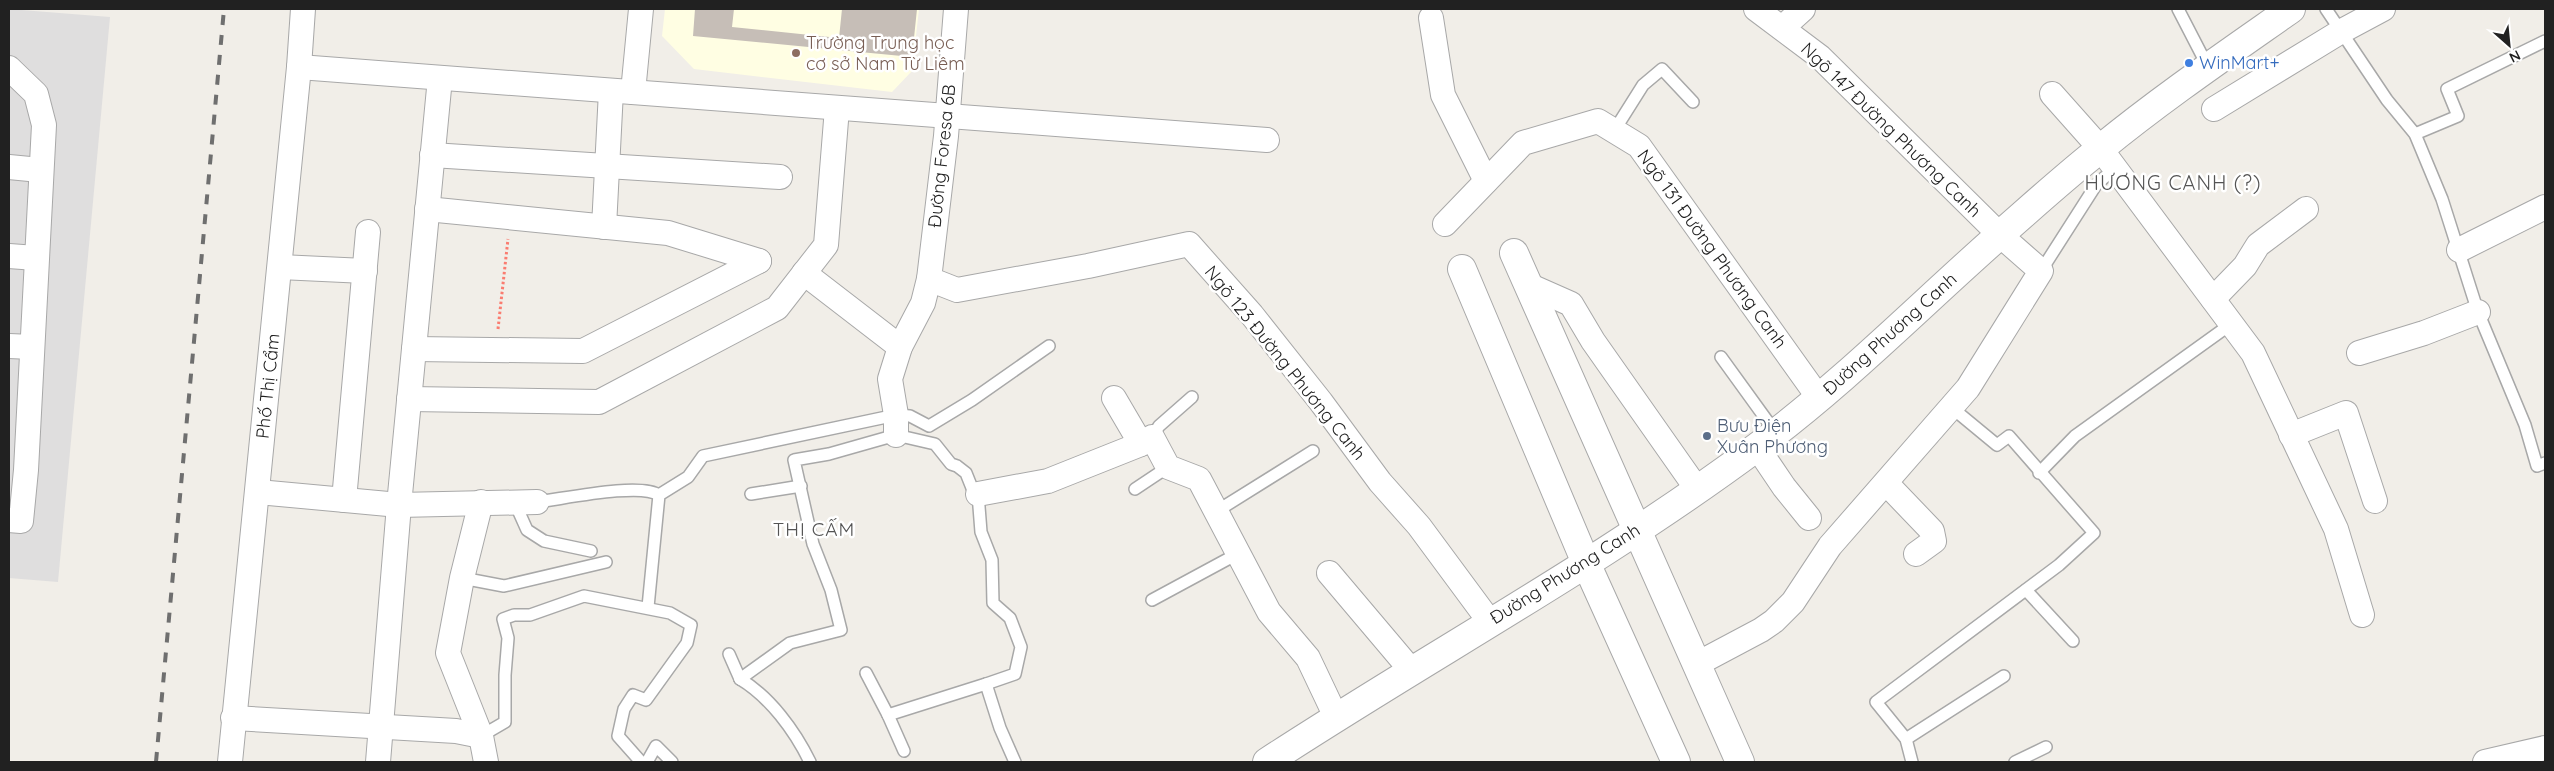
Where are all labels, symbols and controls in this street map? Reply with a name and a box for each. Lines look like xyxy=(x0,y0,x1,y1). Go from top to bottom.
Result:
north arrow xyxy=(2484,20,2534,70)
place label: Trường Trung học cơ sở Nam Từ Liêm xyxy=(806,31,965,75)
street label: Ngõ 147 Đường Phương Canh xyxy=(1796,37,1986,222)
text: N xyxy=(2506,46,2524,67)
marker: Trường Trung học cơ sở Nam Từ Liêm xyxy=(790,47,802,59)
place label: WinMart+ xyxy=(2199,51,2280,74)
marker: WinMart+ xyxy=(2183,57,2195,69)
street label: Đường Foresa 6B xyxy=(923,83,960,229)
street label: Ngõ 131 Đường Phương Canh xyxy=(1632,145,1792,353)
district label: HƯƠNG CANH (?) xyxy=(2085,170,2261,195)
street label: Ngõ 123 Đường Phương Canh xyxy=(1200,261,1371,465)
street label: Đường Phương Canh xyxy=(1818,267,1961,400)
street label: Phố Thị Cẩm xyxy=(251,332,284,440)
place label: Bưu Điện Xuân Phương xyxy=(1717,414,1828,458)
marker: Bưu Điện Xuân Phương xyxy=(1701,430,1713,442)
district label: THỊ CẤM xyxy=(773,517,855,541)
street label: Đường Phương Canh xyxy=(1485,518,1644,629)

